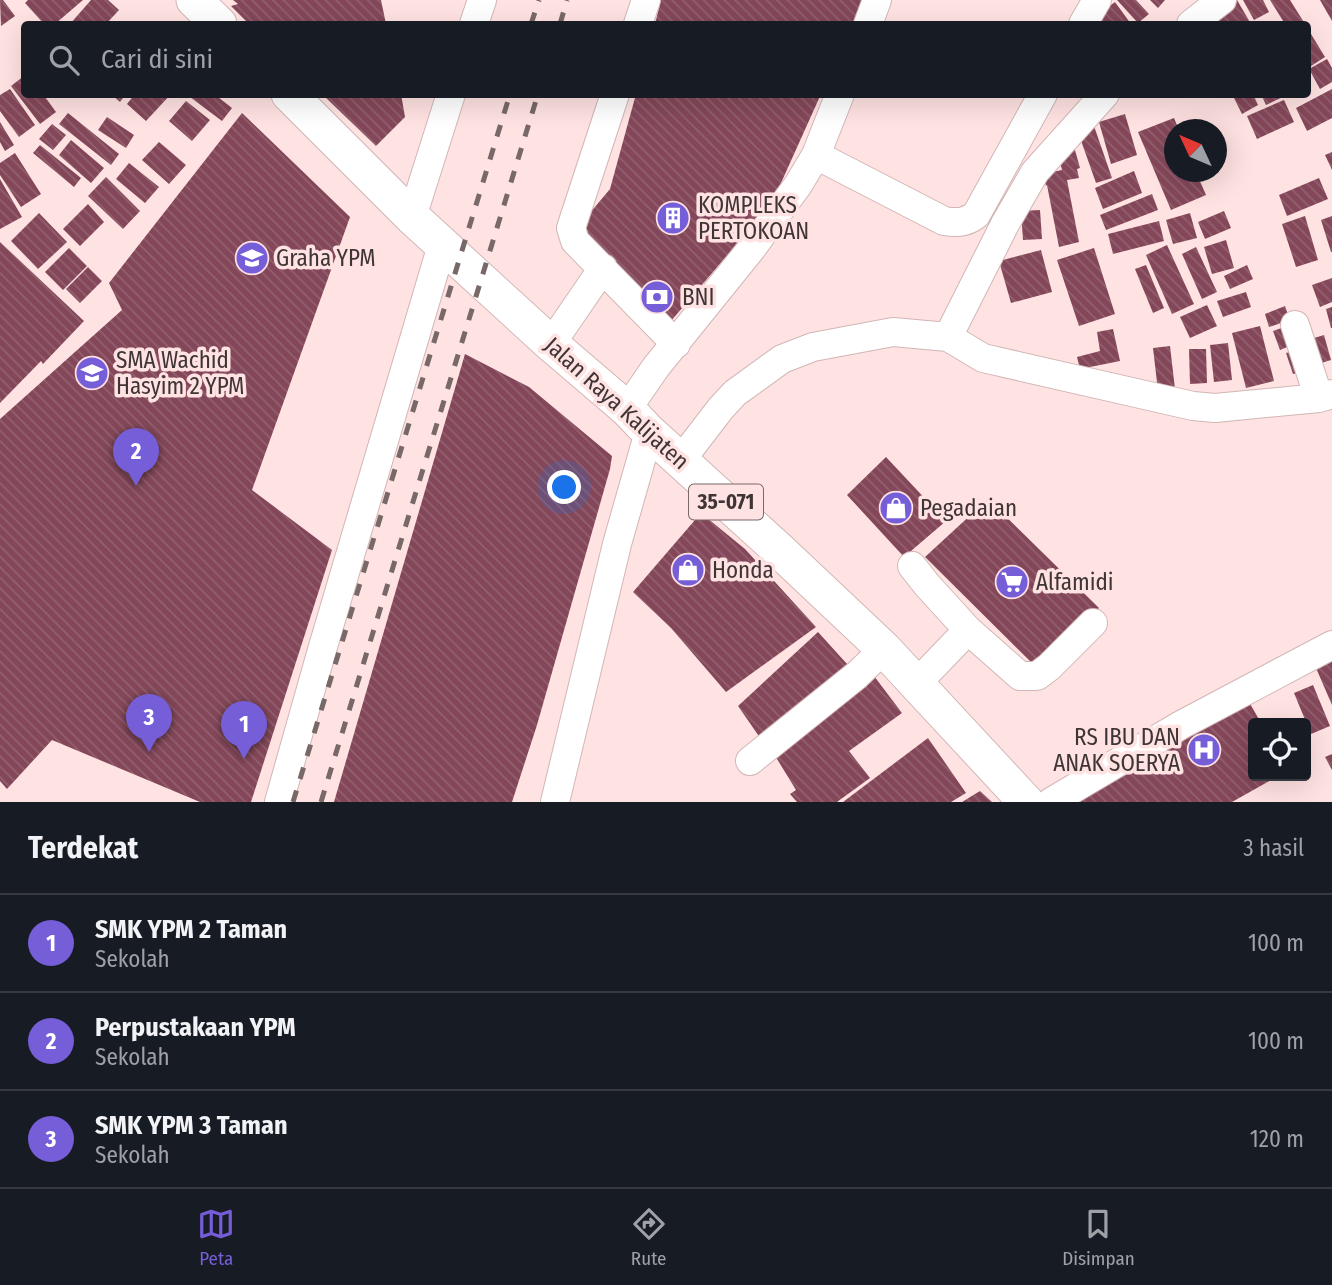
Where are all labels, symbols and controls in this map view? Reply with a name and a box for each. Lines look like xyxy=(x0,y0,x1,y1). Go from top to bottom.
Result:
search box xyxy=(21,21,1311,98)
icon: search xyxy=(45,41,83,79)
text: Cari di sini xyxy=(101,44,213,75)
north arrow xyxy=(1164,119,1227,182)
place label: KOMPLEKS PERTOKOAN xyxy=(698,191,809,245)
building icon: KOMPLEKS PERTOKOAN xyxy=(654,199,692,237)
school or university icon: Graha YPM xyxy=(233,239,271,277)
place label: Graha YPM xyxy=(276,244,376,272)
bank icon: BNI xyxy=(638,278,676,316)
place label: BNI xyxy=(682,283,715,311)
street label: Jalan Raya Kalijaten xyxy=(539,331,695,475)
place label: SMA Wachid Hasyim 2 YPM xyxy=(116,346,244,400)
school or university icon: SMA Wachid Hasyim 2 YPM xyxy=(73,354,111,392)
pin: 2 xyxy=(113,428,159,486)
your location xyxy=(547,470,581,504)
road number: 35-071 xyxy=(689,484,763,520)
shop icon: Pegadaian xyxy=(877,489,915,527)
place label: Pegadaian xyxy=(920,494,1017,522)
shop icon: Honda xyxy=(669,551,707,589)
place label: Honda xyxy=(712,556,774,584)
supermarket icon: Alfamidi xyxy=(993,563,1031,601)
place label: Alfamidi xyxy=(1036,568,1114,596)
pin: 3 xyxy=(126,694,172,752)
pin: 1 xyxy=(221,701,267,759)
map controls xyxy=(1248,718,1311,781)
button: locate xyxy=(1248,718,1311,781)
place label: RS IBU DAN ANAK SOERYA xyxy=(1053,723,1180,777)
hospital icon: RS IBU DAN ANAK SOERYA xyxy=(1185,731,1223,769)
text: Terdekat xyxy=(28,830,138,866)
text: 3 hasil xyxy=(1243,834,1304,862)
text: SMK YPM 2 Taman xyxy=(95,914,287,945)
text: 1 xyxy=(46,929,56,957)
text: 100 m xyxy=(1248,929,1304,957)
text: Sekolah xyxy=(95,945,170,973)
text: Perpustakaan YPM xyxy=(95,1012,296,1043)
text: 2 xyxy=(46,1027,56,1055)
text: 100 m xyxy=(1248,1027,1304,1055)
text: Sekolah xyxy=(95,1043,170,1071)
text: SMK YPM 3 Taman xyxy=(95,1110,288,1141)
text: 3 xyxy=(46,1125,56,1153)
text: 120 m xyxy=(1250,1125,1304,1153)
text: Sekolah xyxy=(95,1141,170,1169)
tab: Peta xyxy=(197,1205,235,1270)
tab: Rute xyxy=(630,1205,668,1270)
tab: Disimpan xyxy=(1062,1205,1135,1270)

